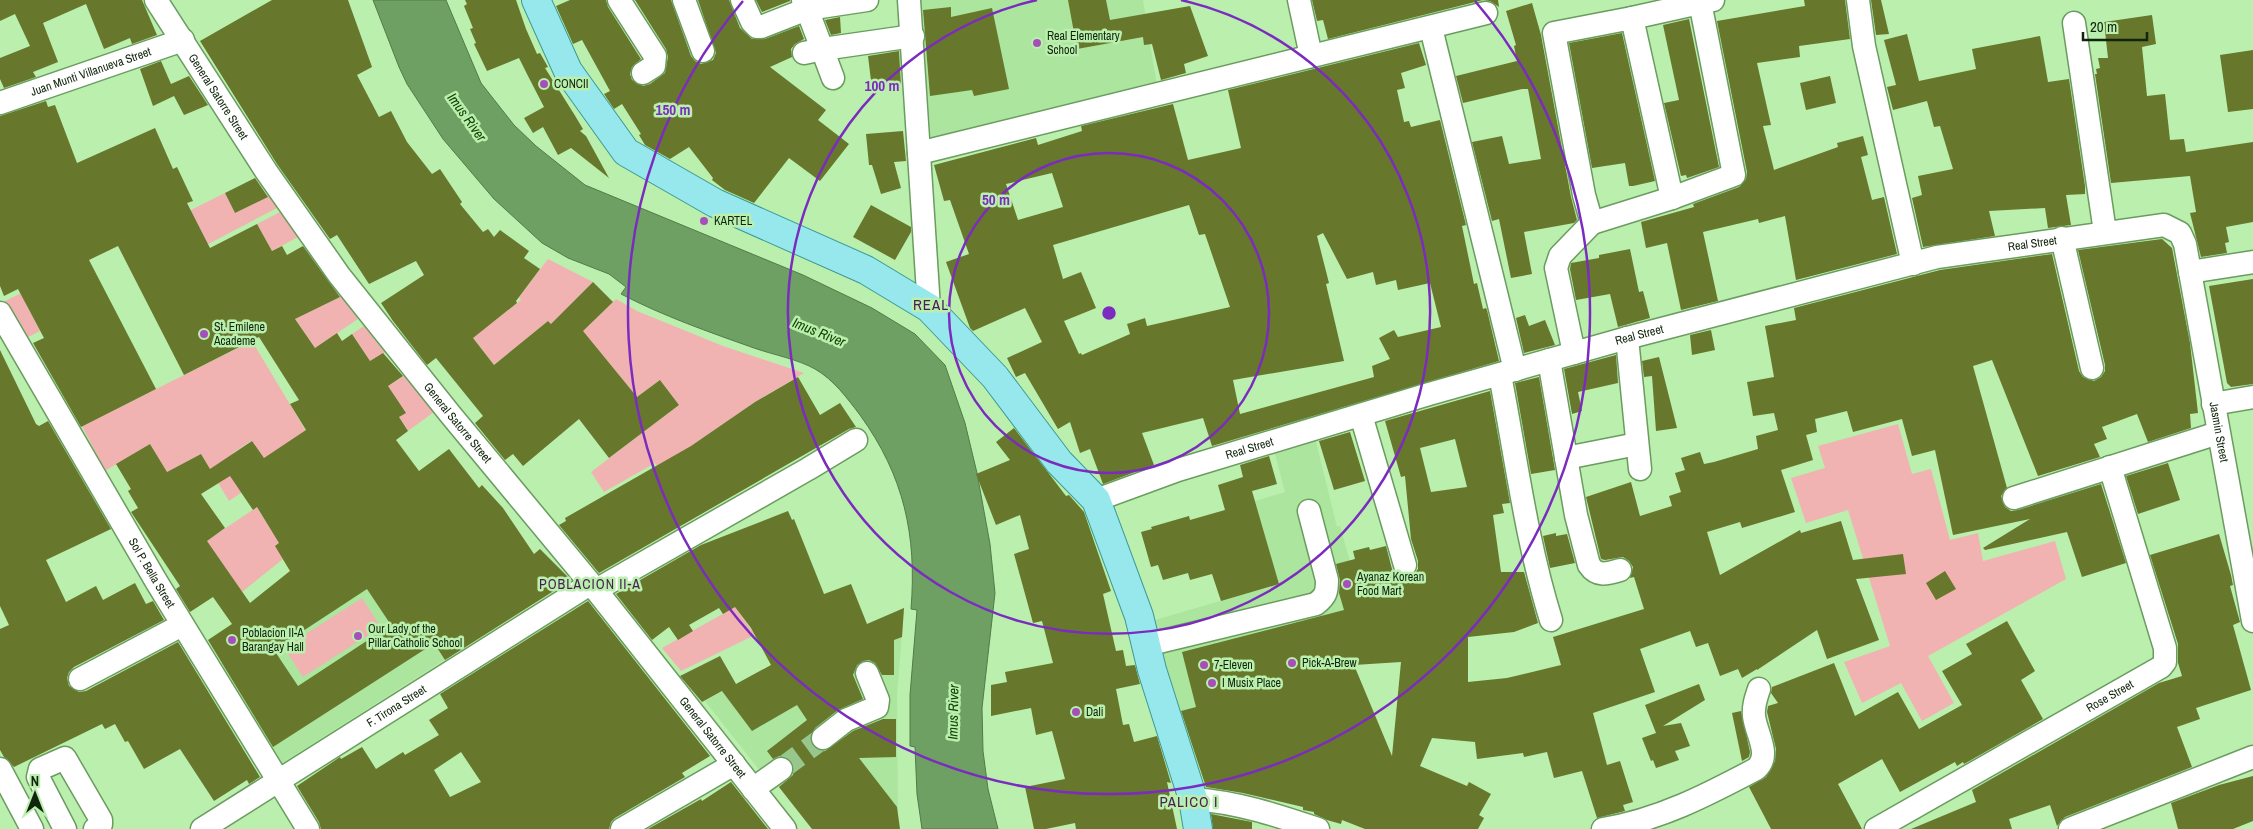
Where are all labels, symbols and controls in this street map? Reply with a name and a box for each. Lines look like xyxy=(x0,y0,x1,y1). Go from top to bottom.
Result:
scale bar xyxy=(2083,10,2147,42)
text: 20 m xyxy=(2090,16,2117,37)
place label: Real Elementary School xyxy=(1047,28,1120,58)
marker: Real Elementary School xyxy=(1031,37,1043,49)
street label: Juan Munti Villanueva Street xyxy=(28,44,153,100)
street label: General Satorre Street xyxy=(185,51,252,143)
text: 100 m xyxy=(865,75,899,96)
place label: CONCII xyxy=(554,76,588,92)
marker: CONCII xyxy=(538,78,550,90)
water label: Imus River xyxy=(443,89,491,146)
text: 150 m xyxy=(656,99,690,120)
text: 50 m xyxy=(982,189,1010,210)
place label: KARTEL xyxy=(714,213,753,229)
marker: KARTEL xyxy=(698,215,710,227)
street label: Real Street xyxy=(2007,232,2058,255)
district label: REAL xyxy=(913,294,949,315)
centre of rings xyxy=(1100,304,1118,322)
water label: Imus River xyxy=(790,313,849,351)
place label: St. Emilene Academe xyxy=(213,319,265,349)
street label: Real Street xyxy=(1613,321,1665,349)
marker: St. Emilene Academe xyxy=(198,328,210,340)
street label: General Satorre Street xyxy=(420,379,495,467)
street label: Jasmin Street xyxy=(2206,401,2232,464)
street label: Real Street xyxy=(1224,433,1276,463)
street label: Sol P. Bella Street xyxy=(125,535,179,611)
place label: Ayanaz Korean Food Mart xyxy=(1356,569,1424,599)
district label: POBLACION II-A xyxy=(539,575,641,593)
marker: Ayanaz Korean Food Mart xyxy=(1341,578,1353,590)
place label: Our Lady of the Pillar Catholic School xyxy=(368,621,462,651)
place label: Poblacion II-A Barangay Hall xyxy=(242,625,304,655)
marker: Our Lady of the Pillar Catholic School xyxy=(352,630,364,642)
marker: Poblacion II-A Barangay Hall xyxy=(226,634,238,646)
place label: Pick-A-Brew xyxy=(1302,655,1358,671)
place label: 7-Eleven xyxy=(1214,657,1253,673)
marker: Pick-A-Brew xyxy=(1286,657,1298,669)
marker: 7-Eleven xyxy=(1198,659,1210,671)
place label: I Musix Place xyxy=(1222,675,1281,691)
street label: Rose Street xyxy=(2083,676,2137,716)
marker: I Musix Place xyxy=(1206,677,1218,689)
street label: F. Tirona Street xyxy=(364,681,430,731)
water label: Imus River xyxy=(944,683,963,740)
street label: General Satorre Street xyxy=(676,694,750,782)
place label: Dali xyxy=(1086,704,1104,720)
marker: Dali xyxy=(1070,706,1082,718)
north arrow xyxy=(10,769,60,819)
text: N xyxy=(31,772,39,790)
district label: PALICO I xyxy=(1159,791,1219,812)

